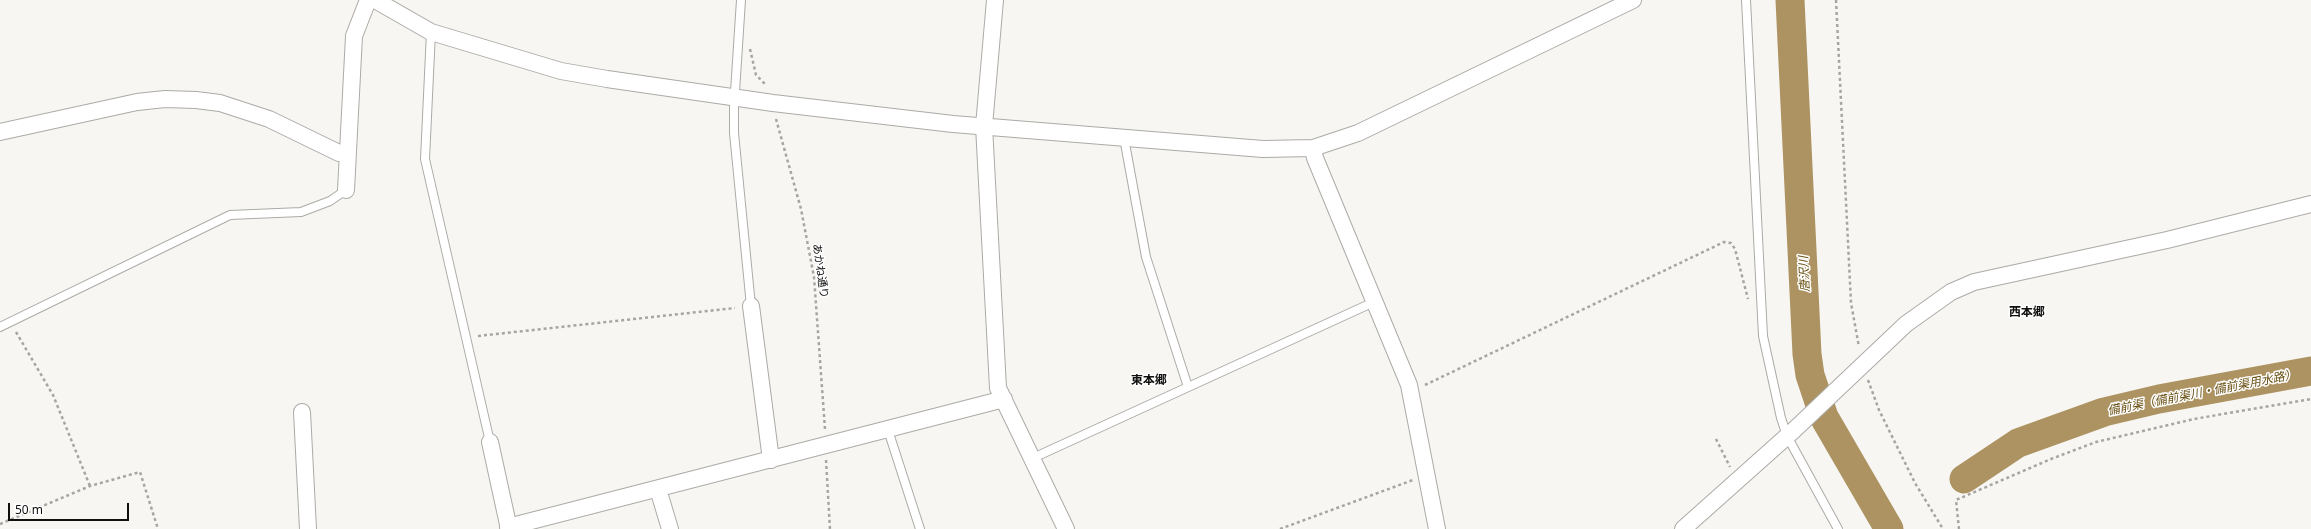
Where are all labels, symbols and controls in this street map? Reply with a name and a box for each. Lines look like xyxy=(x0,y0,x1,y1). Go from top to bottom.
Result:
street label: あかね通り xyxy=(810,243,830,299)
water label: 唐沢川 xyxy=(1797,256,1813,292)
district label: 西本郷 xyxy=(2009,306,2045,320)
water label: 備前渠（備前渠川・備前渠用水路） xyxy=(2106,368,2298,418)
district label: 東本郷 xyxy=(1131,374,1167,388)
scale bar xyxy=(10,495,131,521)
text: 50 m xyxy=(15,501,43,518)

